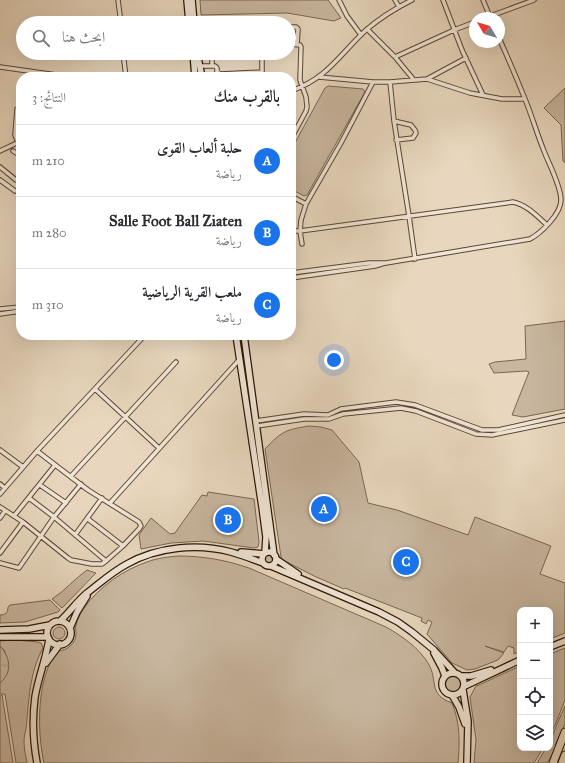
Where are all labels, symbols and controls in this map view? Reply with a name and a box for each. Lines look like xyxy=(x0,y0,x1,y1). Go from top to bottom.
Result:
north arrow xyxy=(469,12,505,48)
search box xyxy=(16,16,296,60)
icon: search xyxy=(30,27,52,49)
text: ابحث هنا xyxy=(62,28,105,46)
text: بالقرب منك xyxy=(214,86,280,107)
text: النتائج: 3 xyxy=(32,90,66,106)
text: حلبة ألعاب القوى xyxy=(157,139,242,157)
text: 210 m xyxy=(32,153,65,169)
text: A xyxy=(263,153,271,169)
text: رياضة xyxy=(216,166,242,182)
text: Salle Foot Ball Ziaten xyxy=(109,212,242,230)
text: 280 m xyxy=(32,225,67,241)
text: B xyxy=(263,225,271,241)
text: رياضة xyxy=(216,233,242,249)
text: ملعب القرية الرياضية xyxy=(142,283,242,301)
text: 310 m xyxy=(32,297,64,313)
text: C xyxy=(263,297,271,313)
text: رياضة xyxy=(216,310,242,326)
your location xyxy=(324,350,344,370)
pin: A xyxy=(311,494,337,524)
pin: B xyxy=(215,505,241,535)
pin: C xyxy=(393,547,419,577)
map controls xyxy=(517,607,553,751)
button: + xyxy=(517,607,553,643)
button: − xyxy=(517,643,553,679)
button: locate xyxy=(517,679,553,715)
button: layers xyxy=(517,715,553,751)

